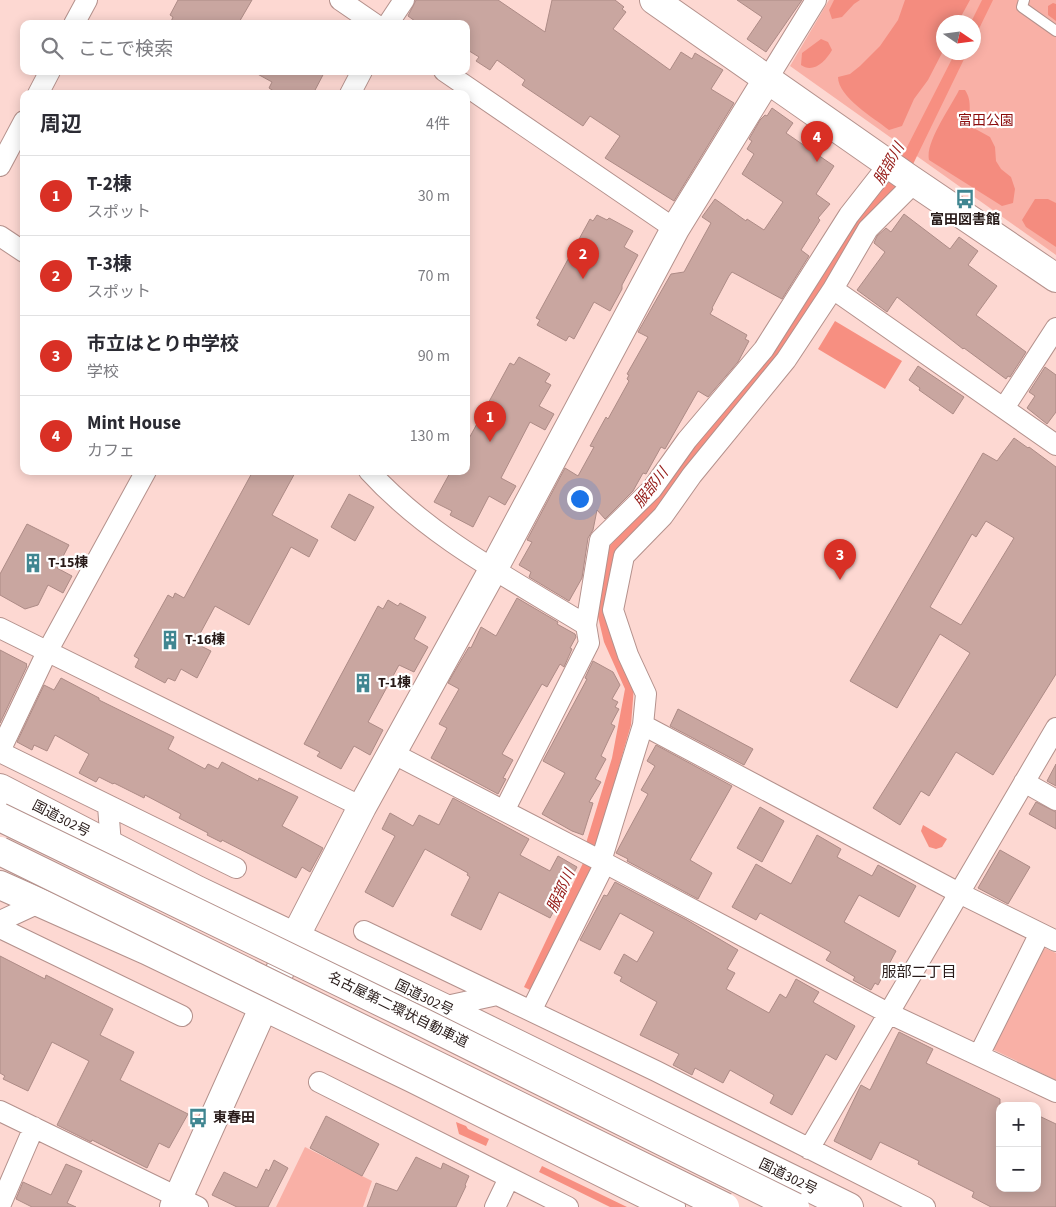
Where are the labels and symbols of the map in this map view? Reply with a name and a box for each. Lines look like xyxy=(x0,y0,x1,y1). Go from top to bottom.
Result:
north arrow xyxy=(936,15,981,60)
park label: 富田公園 xyxy=(958,111,1014,131)
pin: 4 xyxy=(801,121,833,162)
water label: 服部川 xyxy=(869,138,910,189)
bus stop icon: 富田図書館 xyxy=(954,188,976,210)
place label: 富田図書館 xyxy=(930,210,1000,230)
pin: 2 xyxy=(567,238,599,279)
pin: 1 xyxy=(474,401,506,442)
water label: 服部川 xyxy=(629,462,674,512)
your location xyxy=(567,486,593,512)
pin: 3 xyxy=(824,539,856,580)
building icon: T-15棟 xyxy=(22,552,44,574)
place label: T-15棟 xyxy=(48,553,88,573)
building icon: T-16棟 xyxy=(159,629,181,651)
place label: T-16棟 xyxy=(185,630,225,650)
building icon: T-1棟 xyxy=(352,672,374,694)
place label: T-1棟 xyxy=(378,673,411,693)
street label: 国道302号 xyxy=(28,796,94,842)
water label: 服部川 xyxy=(542,864,581,916)
district label: 服部二丁目 xyxy=(881,962,957,983)
street label: 名古屋第二環状自動車道 xyxy=(324,967,472,1053)
street label: 国道302号 xyxy=(391,975,457,1021)
bus stop icon: 東春田 xyxy=(187,1107,209,1129)
place label: 東春田 xyxy=(213,1108,255,1128)
street label: 国道302号 xyxy=(755,1154,821,1200)

